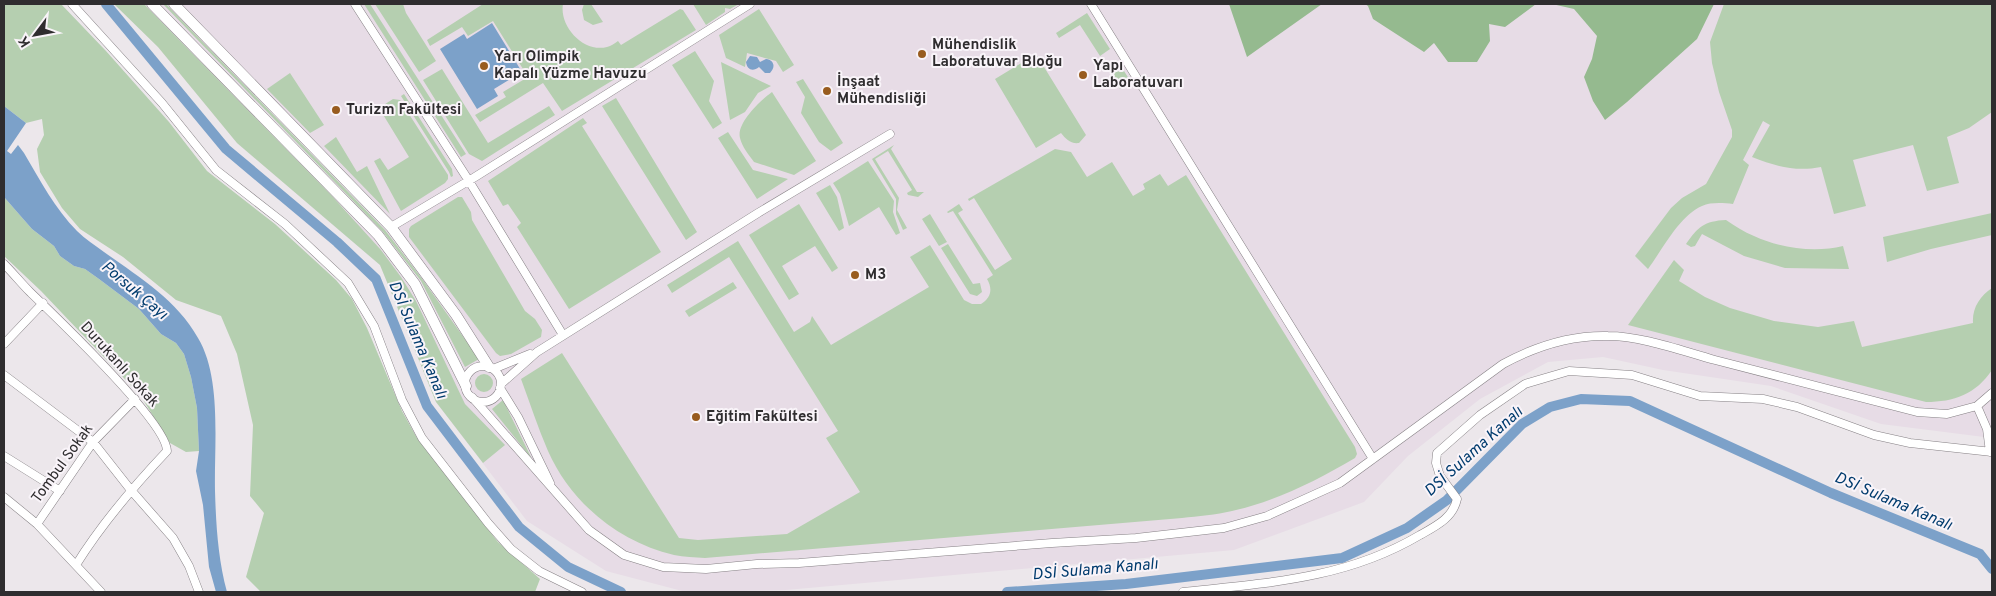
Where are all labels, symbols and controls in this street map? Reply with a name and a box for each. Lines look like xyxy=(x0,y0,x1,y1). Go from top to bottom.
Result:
north arrow xyxy=(10,10,60,60)
text: K xyxy=(15,32,35,50)
place label: Mühendislik Laboratuvar Bloğu xyxy=(932,36,1062,72)
place label: Yarı Olimpik Kapalı Yüzme Havuzu xyxy=(494,48,647,84)
marker: Mühendislik Laboratuvar Bloğu xyxy=(916,48,928,60)
place label: Yapı Laboratuvarı xyxy=(1093,57,1183,93)
marker: Yarı Olimpik Kapalı Yüzme Havuzu xyxy=(478,60,490,72)
marker: Yapı Laboratuvarı xyxy=(1077,69,1089,81)
place label: İnşaat Mühendisliği xyxy=(837,72,926,109)
marker: İnşaat Mühendisliği xyxy=(821,85,833,97)
place label: Turizm Fakültesi xyxy=(346,101,461,120)
marker: Turizm Fakültesi xyxy=(330,104,342,116)
water label: Porsuk Çayı xyxy=(97,257,172,325)
place label: M3 xyxy=(865,266,886,285)
marker: M3 xyxy=(849,269,861,281)
water label: DSİ Sulama Kanalı xyxy=(383,278,452,403)
street label: Durukanlı Sokak xyxy=(76,318,162,412)
water label: DSİ Sulama Kanalı xyxy=(1420,401,1528,502)
place label: Eğitim Fakültesi xyxy=(706,408,818,427)
marker: Eğitim Fakültesi xyxy=(690,411,702,423)
street label: Tombul Sokak xyxy=(28,421,98,507)
water label: DSİ Sulama Kanalı xyxy=(1831,467,1956,536)
water label: DSİ Sulama Kanalı xyxy=(1031,553,1160,585)

